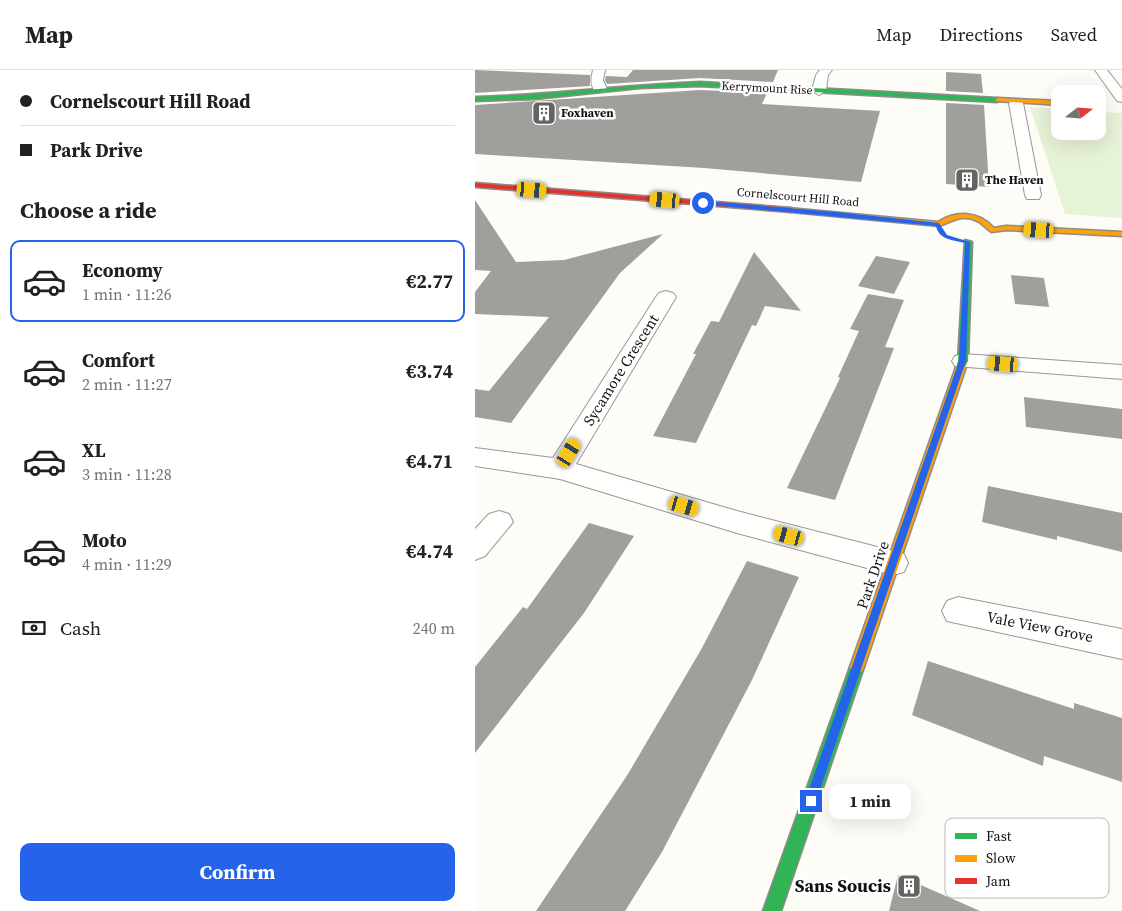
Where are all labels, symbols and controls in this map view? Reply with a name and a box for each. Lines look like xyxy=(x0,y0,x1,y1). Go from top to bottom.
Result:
text: Map xyxy=(25,18,73,51)
text: Map xyxy=(876,22,912,47)
text: Directions xyxy=(940,22,1023,47)
text: Saved xyxy=(1051,22,1097,47)
street label: Kerrymount Rise xyxy=(721,78,813,98)
north arrow xyxy=(1051,85,1106,140)
map controls xyxy=(1051,85,1106,140)
text: Cornelscourt Hill Road xyxy=(50,88,251,114)
building icon: Foxhaven xyxy=(531,100,557,126)
place label: Foxhaven xyxy=(561,105,614,121)
text: Park Drive xyxy=(50,137,143,163)
building icon: The Haven xyxy=(954,167,980,193)
place label: The Haven xyxy=(985,172,1044,188)
car xyxy=(516,181,547,199)
street label: Cornelscourt Hill Road xyxy=(736,184,860,210)
car xyxy=(649,191,680,209)
route start xyxy=(692,192,714,214)
text: Choose a ride xyxy=(20,195,157,225)
car xyxy=(1023,222,1054,238)
text: Economy xyxy=(82,257,163,283)
icon: car xyxy=(22,259,67,304)
text: €2.77 xyxy=(406,268,453,294)
text: 1 min · 11:26 xyxy=(82,283,172,305)
street label: Sycamore Crescent xyxy=(578,310,663,429)
text: Comfort xyxy=(82,347,155,373)
icon: car xyxy=(22,349,67,394)
car xyxy=(987,355,1018,373)
text: €3.74 xyxy=(406,358,453,384)
text: 2 min · 11:27 xyxy=(82,373,172,395)
car xyxy=(554,436,583,470)
text: XL xyxy=(82,437,105,463)
icon: car xyxy=(22,439,67,484)
text: €4.71 xyxy=(406,448,453,474)
text: 3 min · 11:28 xyxy=(82,463,172,485)
car xyxy=(667,495,700,517)
car xyxy=(772,525,805,547)
text: Moto xyxy=(82,527,127,553)
icon: car xyxy=(22,529,67,574)
text: €4.74 xyxy=(406,538,453,564)
street label: Park Drive xyxy=(851,538,894,612)
text: 4 min · 11:29 xyxy=(82,553,172,575)
street label: Vale View Grove xyxy=(985,606,1095,647)
icon: cash xyxy=(20,614,48,642)
text: Cash xyxy=(60,615,101,641)
text: 240 m xyxy=(413,617,455,639)
callout: 1 min xyxy=(829,784,911,818)
route end xyxy=(800,790,822,812)
text: 1 min xyxy=(849,790,891,812)
legend xyxy=(945,818,1109,898)
text: Fast xyxy=(986,826,1012,846)
button: Confirm xyxy=(20,843,455,901)
text: Slow xyxy=(986,848,1016,868)
text: Jam xyxy=(985,871,1011,891)
place label: Sans Soucis xyxy=(795,873,891,898)
building icon: Sans Soucis xyxy=(896,873,922,899)

